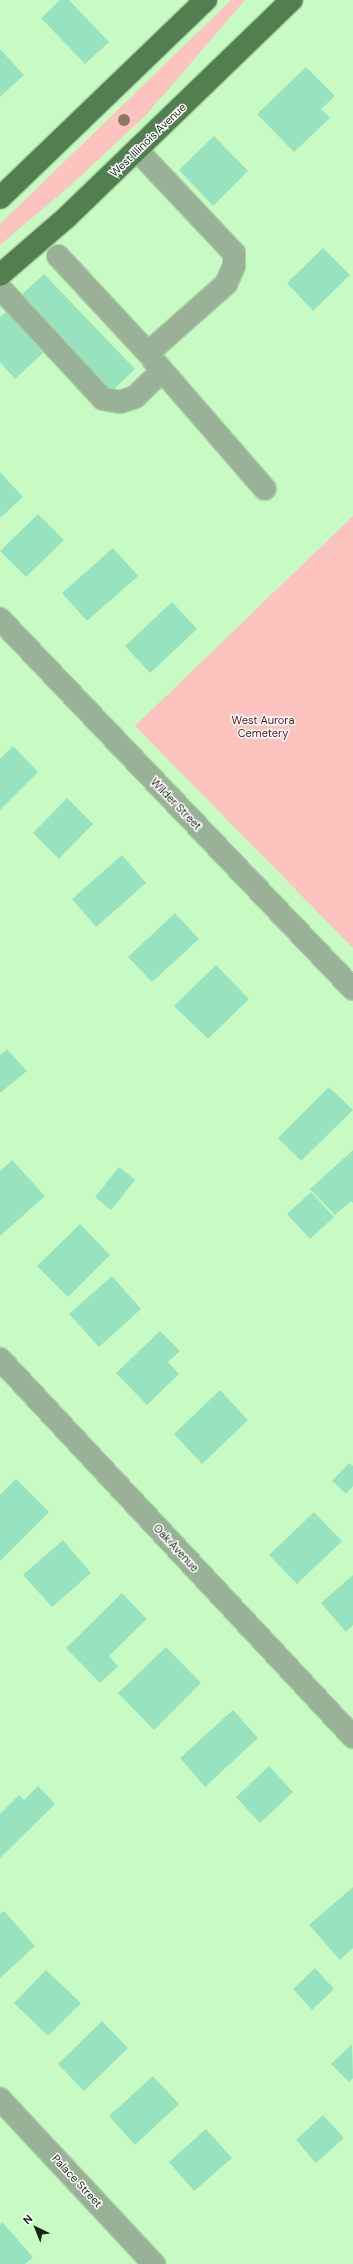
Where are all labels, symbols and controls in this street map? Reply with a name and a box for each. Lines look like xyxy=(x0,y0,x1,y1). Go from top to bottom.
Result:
street label: West Illinois Avenue xyxy=(107,100,189,180)
park label: West Aurora Cemetery xyxy=(232,714,294,740)
street label: Wilder Street xyxy=(148,775,204,833)
street label: Oak Avenue xyxy=(151,1521,201,1575)
street label: Palace Street xyxy=(49,2152,105,2210)
north arrow xyxy=(16,2208,56,2248)
text: N xyxy=(20,2211,36,2227)

